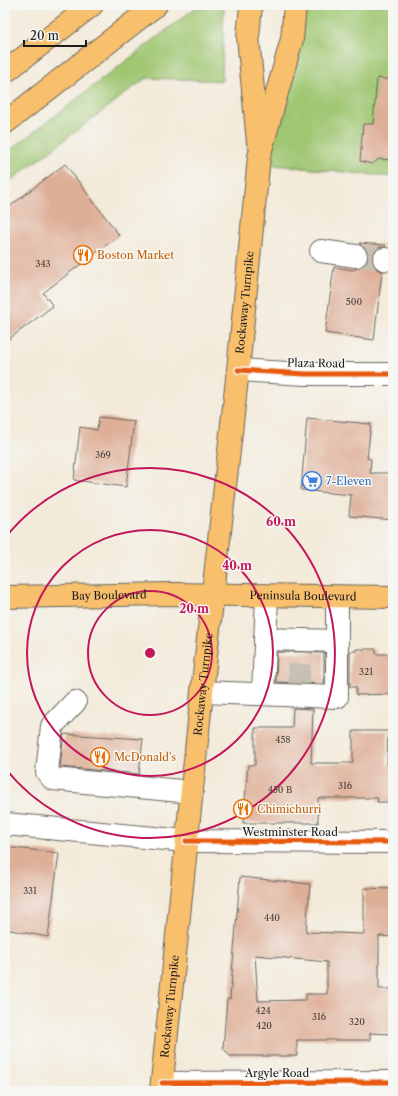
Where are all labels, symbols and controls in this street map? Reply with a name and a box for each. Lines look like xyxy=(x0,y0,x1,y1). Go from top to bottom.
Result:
scale bar xyxy=(24,22,86,48)
text: 20 m xyxy=(30,28,59,43)
restaurant icon: Boston Market xyxy=(72,244,94,266)
place label: Boston Market xyxy=(97,248,174,262)
street label: Rockaway Turnpike xyxy=(233,250,257,355)
house number: 343 xyxy=(35,258,51,269)
house number: 500 xyxy=(346,296,362,307)
street label: Plaza Road xyxy=(287,355,345,371)
house number: 369 xyxy=(95,449,111,460)
supermarket icon: 7-Eleven xyxy=(301,470,323,492)
place label: 7-Eleven xyxy=(326,474,372,488)
text: 60 m xyxy=(266,514,296,529)
text: 40 m xyxy=(222,558,252,573)
street label: Bay Boulevard xyxy=(71,587,147,603)
street label: Peninsula Boulevard xyxy=(249,588,357,604)
text: 20 m xyxy=(179,601,209,616)
street label: Rockaway Turnpike xyxy=(191,632,216,736)
centre of rings xyxy=(143,646,157,660)
house number: 321 xyxy=(359,666,373,677)
house number: 458 xyxy=(275,734,291,745)
restaurant icon: McDonald's xyxy=(89,746,111,768)
place label: McDonald's xyxy=(114,750,176,764)
house number: 316 xyxy=(338,780,352,791)
house number: 450 B xyxy=(268,784,292,795)
restaurant icon: Chimichurri xyxy=(232,798,254,820)
place label: Chimichurri xyxy=(257,802,322,816)
street label: Westminster Road xyxy=(241,825,338,839)
house number: 331 xyxy=(23,885,37,896)
house number: 440 xyxy=(264,912,280,923)
street label: Rockaway Turnpike xyxy=(157,954,182,1059)
house number: 424 xyxy=(255,1005,271,1016)
house number: 316 xyxy=(312,1011,326,1022)
house number: 320 xyxy=(349,1016,365,1027)
house number: 420 xyxy=(256,1020,272,1031)
street label: Argyle Road xyxy=(244,1066,309,1080)

